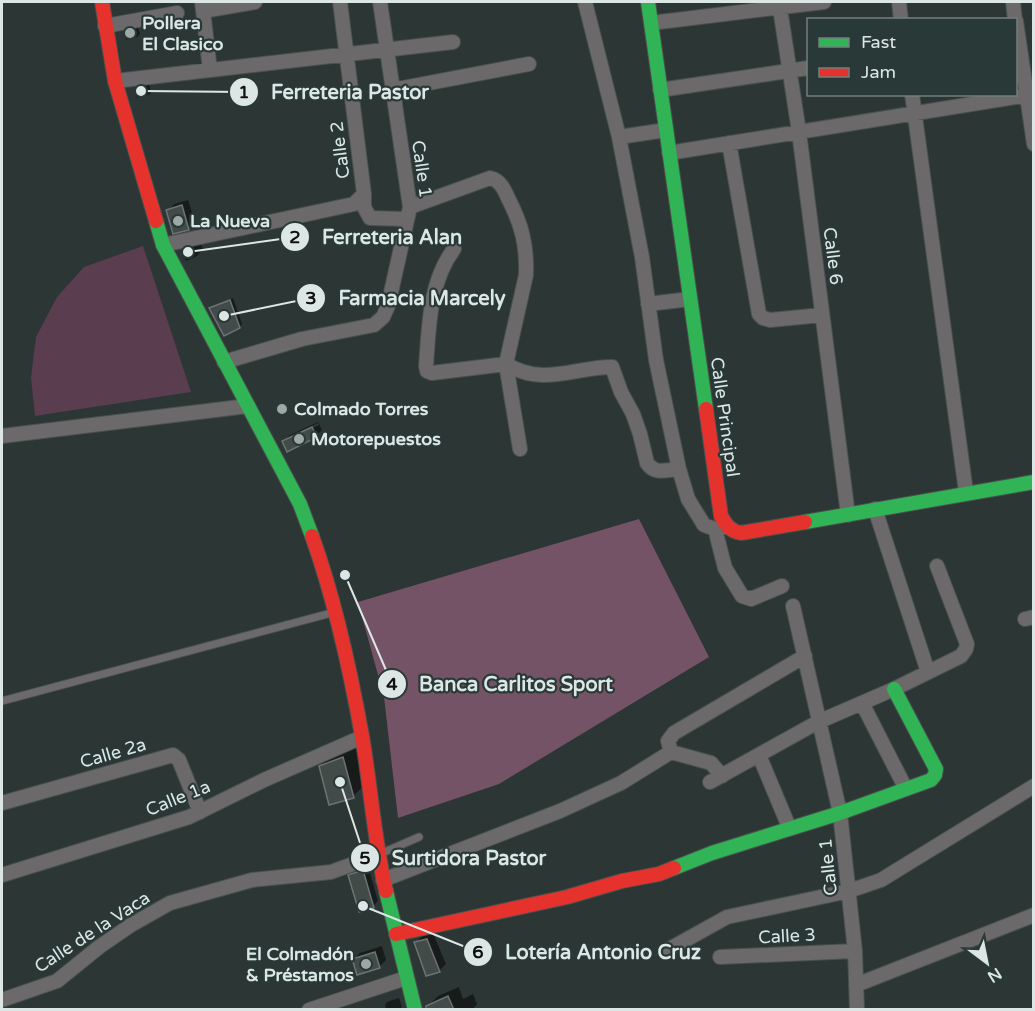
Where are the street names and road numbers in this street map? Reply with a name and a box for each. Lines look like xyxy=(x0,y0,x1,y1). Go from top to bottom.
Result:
street label: Calle 2 xyxy=(326,120,354,180)
street label: Calle 1 xyxy=(407,139,437,199)
street label: Calle 6 xyxy=(819,226,847,286)
street label: Calle Principal xyxy=(706,356,744,478)
street label: Calle 2a xyxy=(77,733,149,773)
street label: Calle 1a xyxy=(142,775,214,821)
street label: Calle 1 xyxy=(814,837,842,897)
street label: Calle de la Vaca xyxy=(30,886,154,978)
street label: Calle 3 xyxy=(758,924,816,948)

